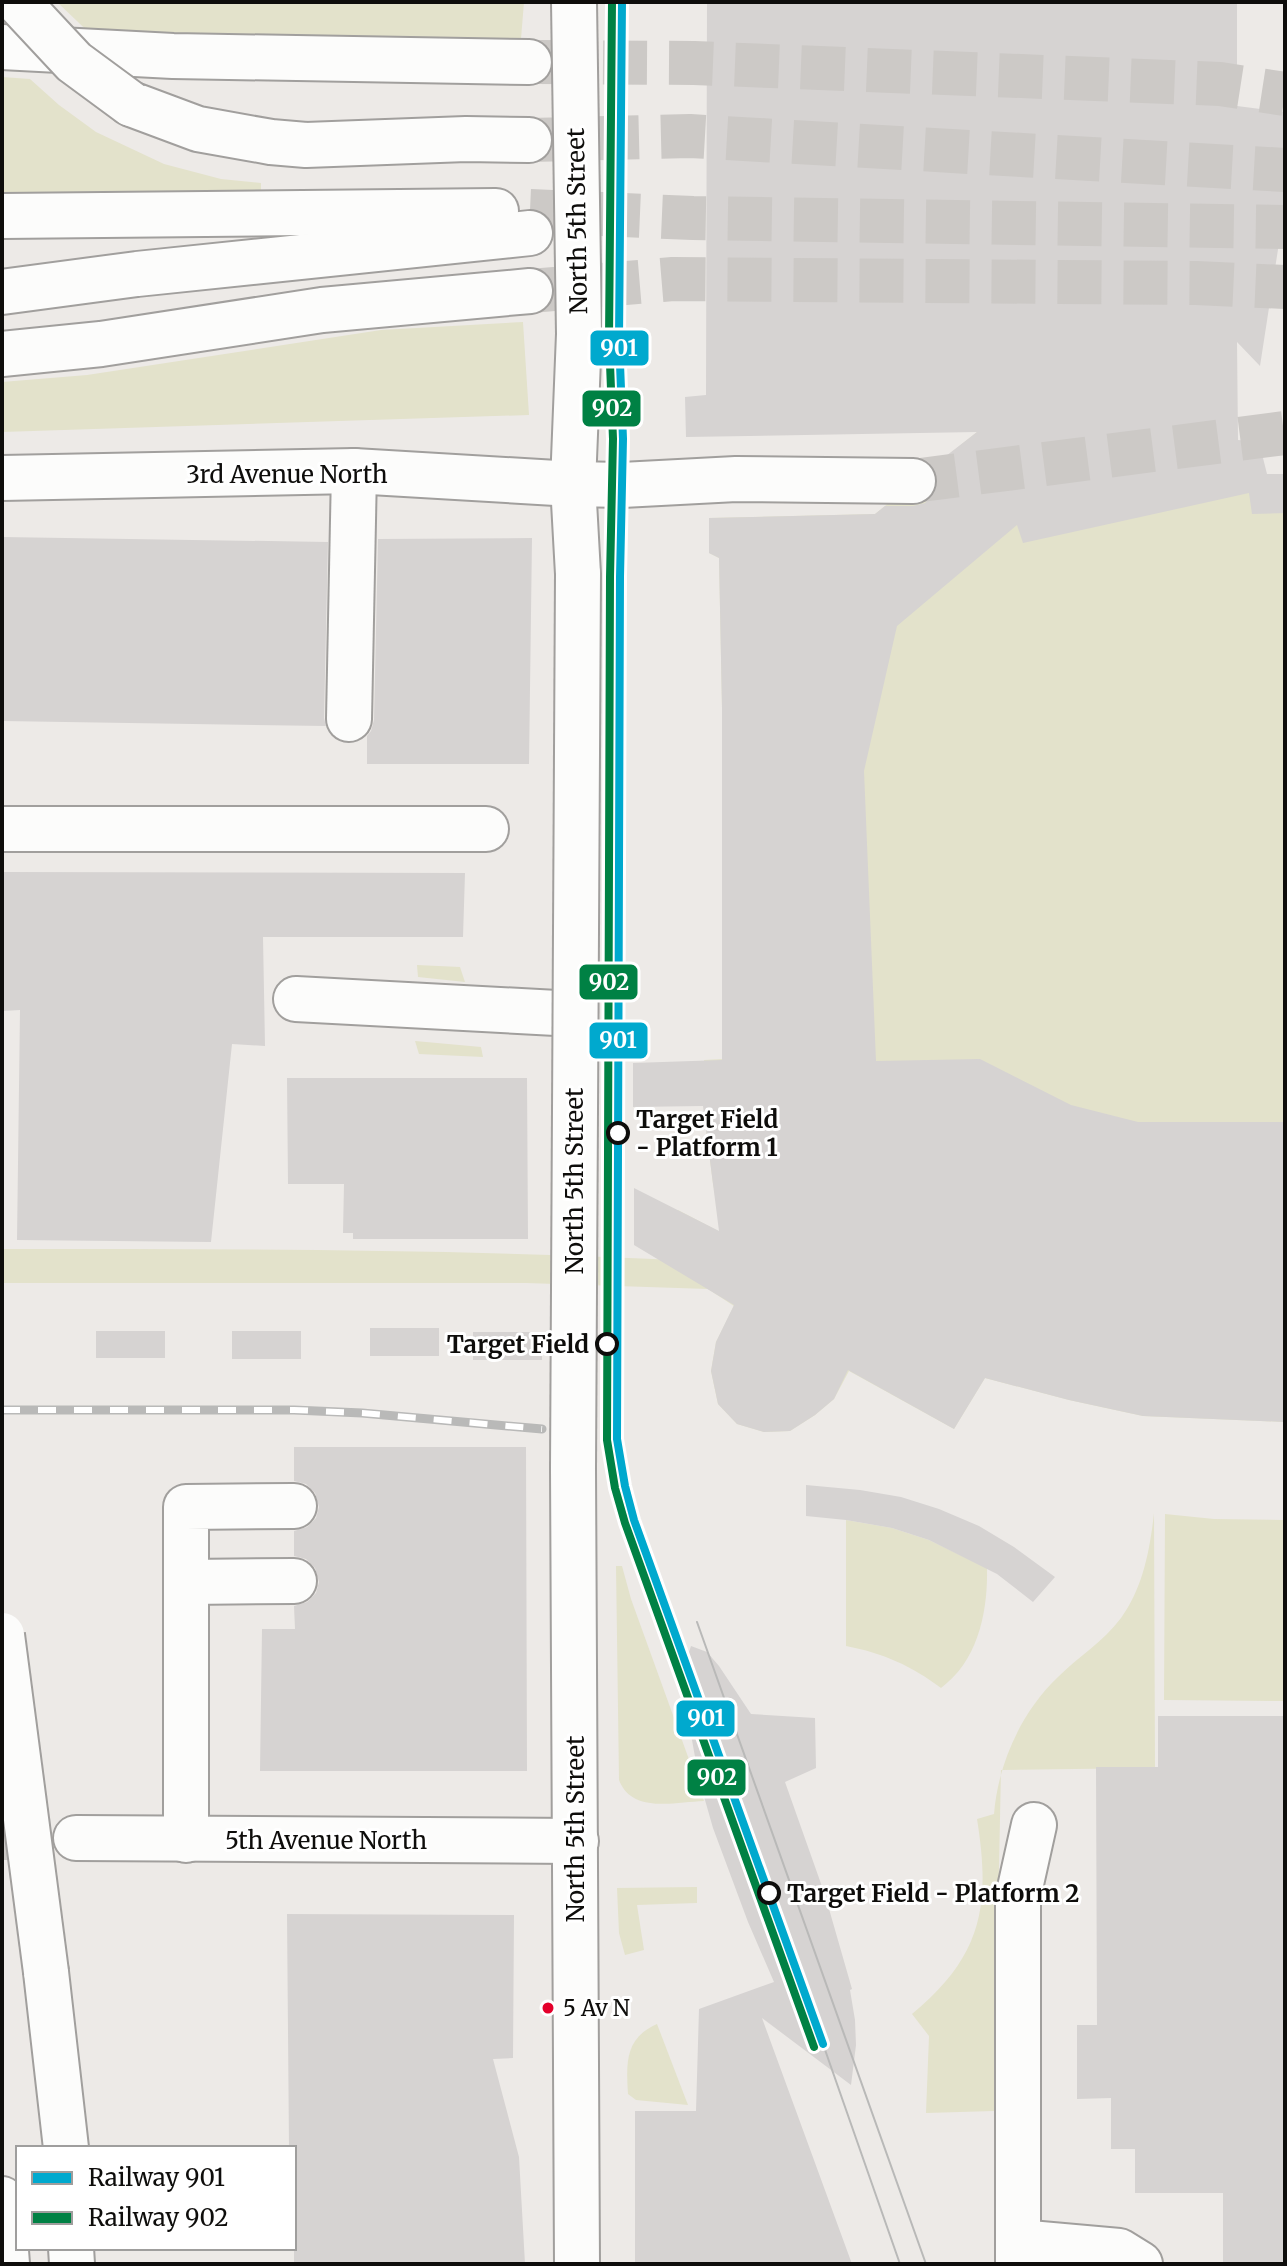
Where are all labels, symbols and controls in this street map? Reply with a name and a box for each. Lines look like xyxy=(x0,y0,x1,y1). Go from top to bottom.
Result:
street label: North 5th Street xyxy=(560,127,594,315)
line badge: 901 xyxy=(589,329,650,367)
text: 901 xyxy=(600,334,638,362)
line badge: 902 xyxy=(581,389,642,428)
text: 902 xyxy=(592,394,632,422)
street label: 3rd Avenue North xyxy=(186,459,388,490)
line badge: 902 xyxy=(578,963,639,1001)
text: 902 xyxy=(589,968,629,996)
line badge: 901 xyxy=(588,1021,649,1060)
text: 901 xyxy=(599,1026,637,1054)
street label: North 5th Street xyxy=(559,1087,590,1274)
place label: Target Field - Platform 1 xyxy=(636,1104,778,1163)
marker: Target Field - Platform 1 xyxy=(607,1122,629,1144)
place label: Target Field xyxy=(447,1329,589,1360)
marker: Target Field xyxy=(596,1333,618,1355)
line badge: 901 xyxy=(675,1699,736,1738)
text: 901 xyxy=(687,1704,725,1732)
street label: North 5th Street xyxy=(560,1735,591,1922)
line badge: 902 xyxy=(686,1758,747,1797)
text: 902 xyxy=(697,1763,737,1791)
street label: 5th Avenue North xyxy=(225,1825,427,1856)
place label: Target Field - Platform 2 xyxy=(787,1878,1079,1909)
marker: Target Field - Platform 2 xyxy=(758,1882,780,1904)
place label: 5 Av N xyxy=(563,1994,630,2022)
marker: 5 Av N xyxy=(540,2000,556,2016)
legend xyxy=(16,2146,296,2250)
text: Railway 901 xyxy=(88,2162,225,2193)
text: Railway 902 xyxy=(88,2202,228,2233)

